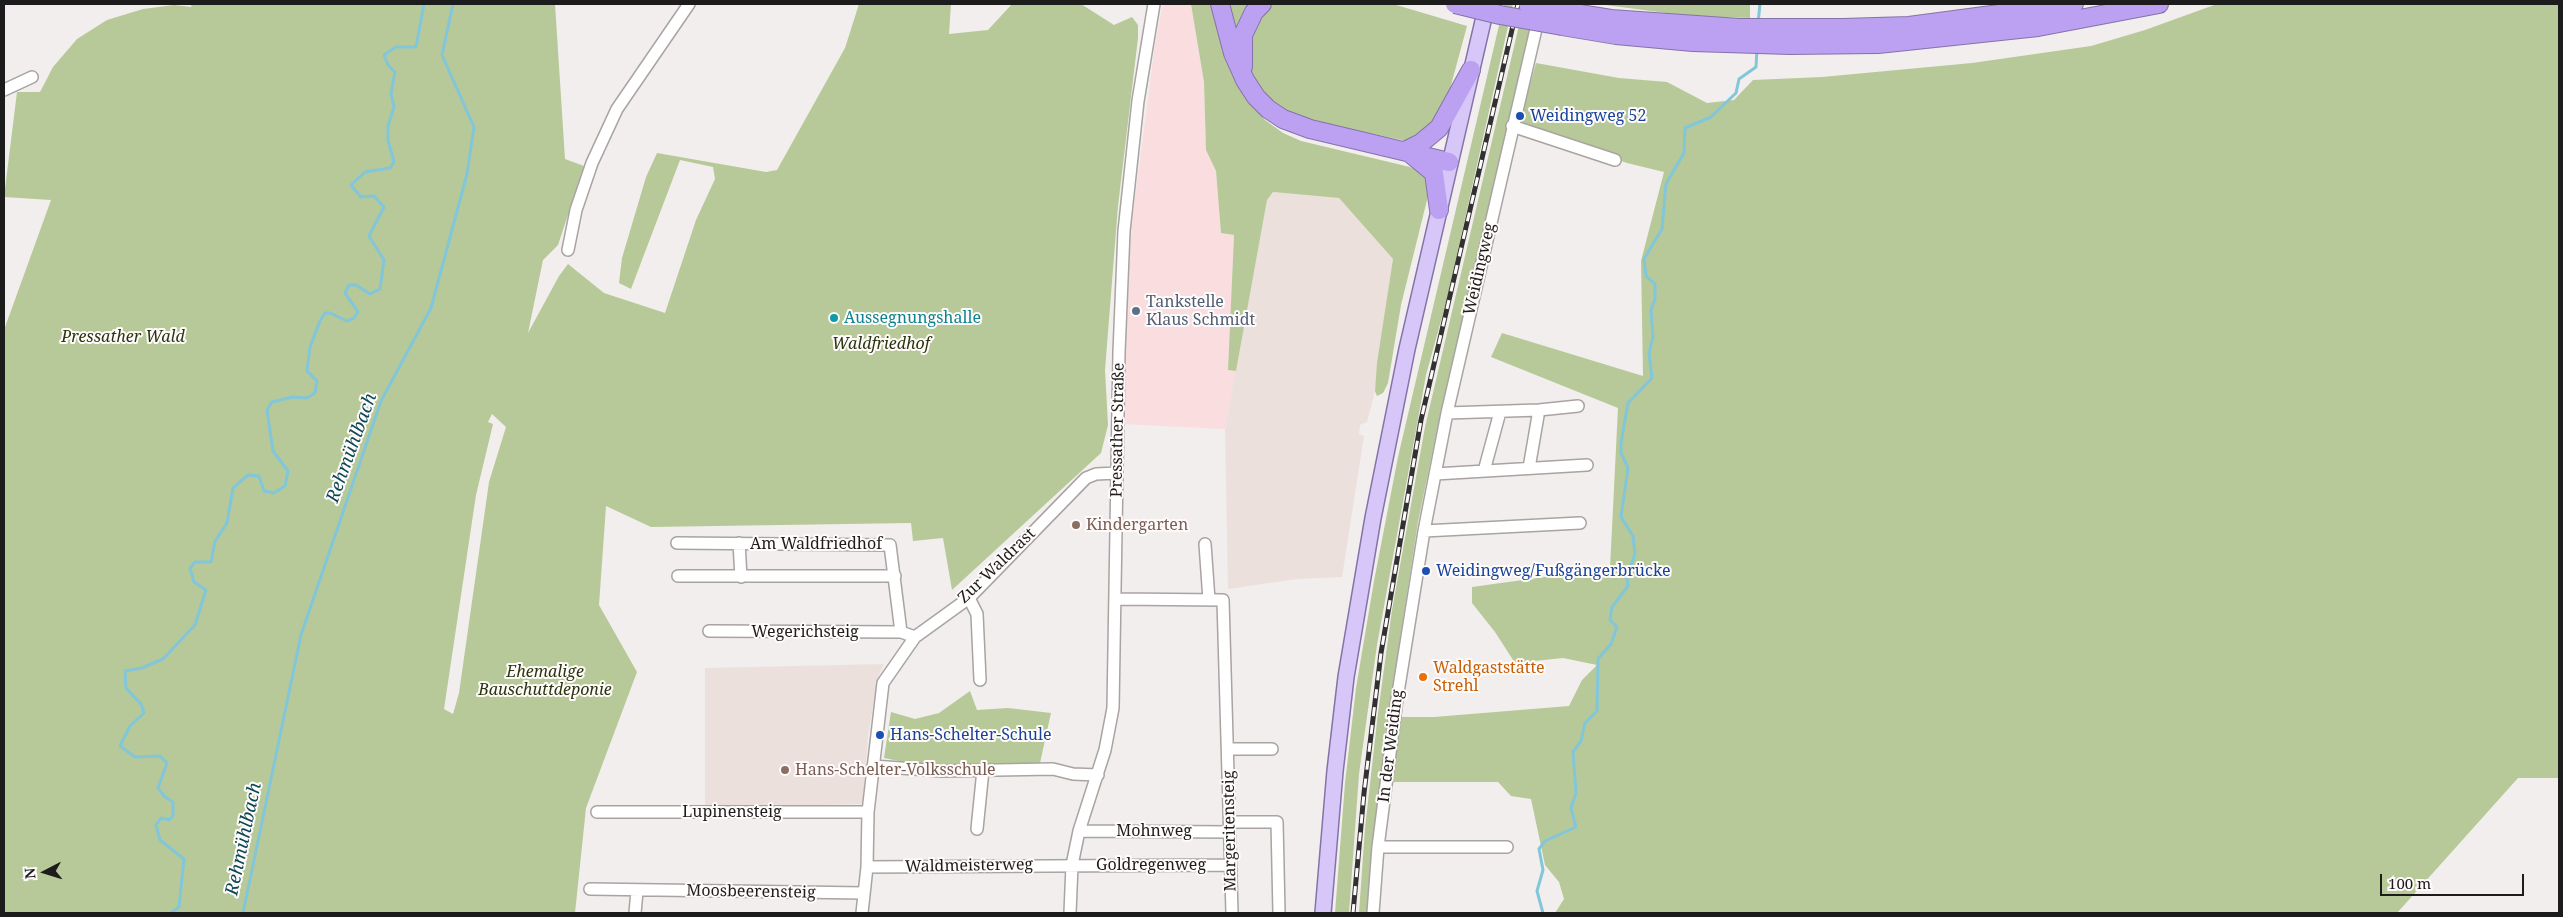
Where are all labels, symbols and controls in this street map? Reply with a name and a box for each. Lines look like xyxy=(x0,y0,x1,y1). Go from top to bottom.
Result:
place label: Weidingweg 52 xyxy=(1530,106,1646,126)
marker: Weidingweg 52 xyxy=(1514,110,1526,122)
street label: Weidingweg xyxy=(1460,221,1500,317)
place label: Tankstelle Klaus Schmidt xyxy=(1146,292,1255,330)
marker: Tankstelle Klaus Schmidt xyxy=(1130,305,1142,317)
place label: Aussegnungshalle xyxy=(844,308,981,328)
marker: Aussegnungshalle xyxy=(828,312,840,324)
park label: Pressather Wald xyxy=(61,327,185,347)
park label: Waldfriedhof xyxy=(832,334,930,354)
street label: Pressather Straße xyxy=(1107,362,1129,498)
water label: Rehmühlbach xyxy=(322,390,382,506)
place label: Kindergarten xyxy=(1086,515,1188,535)
marker: Kindergarten xyxy=(1070,519,1082,531)
street label: Zur Waldrast xyxy=(954,524,1040,608)
street label: Am Waldfriedhof xyxy=(750,534,882,554)
place label: Weidingweg/Fußgängerbrücke xyxy=(1436,561,1670,581)
marker: Weidingweg/Fußgängerbrücke xyxy=(1420,565,1432,577)
street label: Wegerichsteig xyxy=(751,622,859,642)
place label: Waldgaststätte Strehl xyxy=(1433,658,1545,696)
park label: Ehemalige Bauschuttdeponie xyxy=(478,662,612,700)
marker: Waldgaststätte Strehl xyxy=(1417,671,1429,683)
street label: In der Weiding xyxy=(1375,688,1407,804)
place label: Hans-Schelter-Schule xyxy=(890,725,1052,745)
marker: Hans-Schelter-Schule xyxy=(874,729,886,741)
place label: Hans-Schelter-Volksschule xyxy=(795,760,996,780)
marker: Hans-Schelter-Volksschule xyxy=(779,764,791,776)
street label: Margeritensteig xyxy=(1219,770,1241,892)
water label: Rehmühlbach xyxy=(221,781,267,897)
street label: Lupinensteig xyxy=(682,802,782,822)
street label: Mohnweg xyxy=(1116,821,1192,841)
north arrow xyxy=(20,847,70,897)
street label: Waldmeisterweg xyxy=(905,855,1033,877)
street label: Goldregenweg xyxy=(1096,855,1206,875)
scale bar xyxy=(2383,864,2527,896)
text: N xyxy=(20,867,40,880)
text: 100 m xyxy=(2388,873,2431,893)
street label: Moosbeerensteig xyxy=(686,881,816,903)

